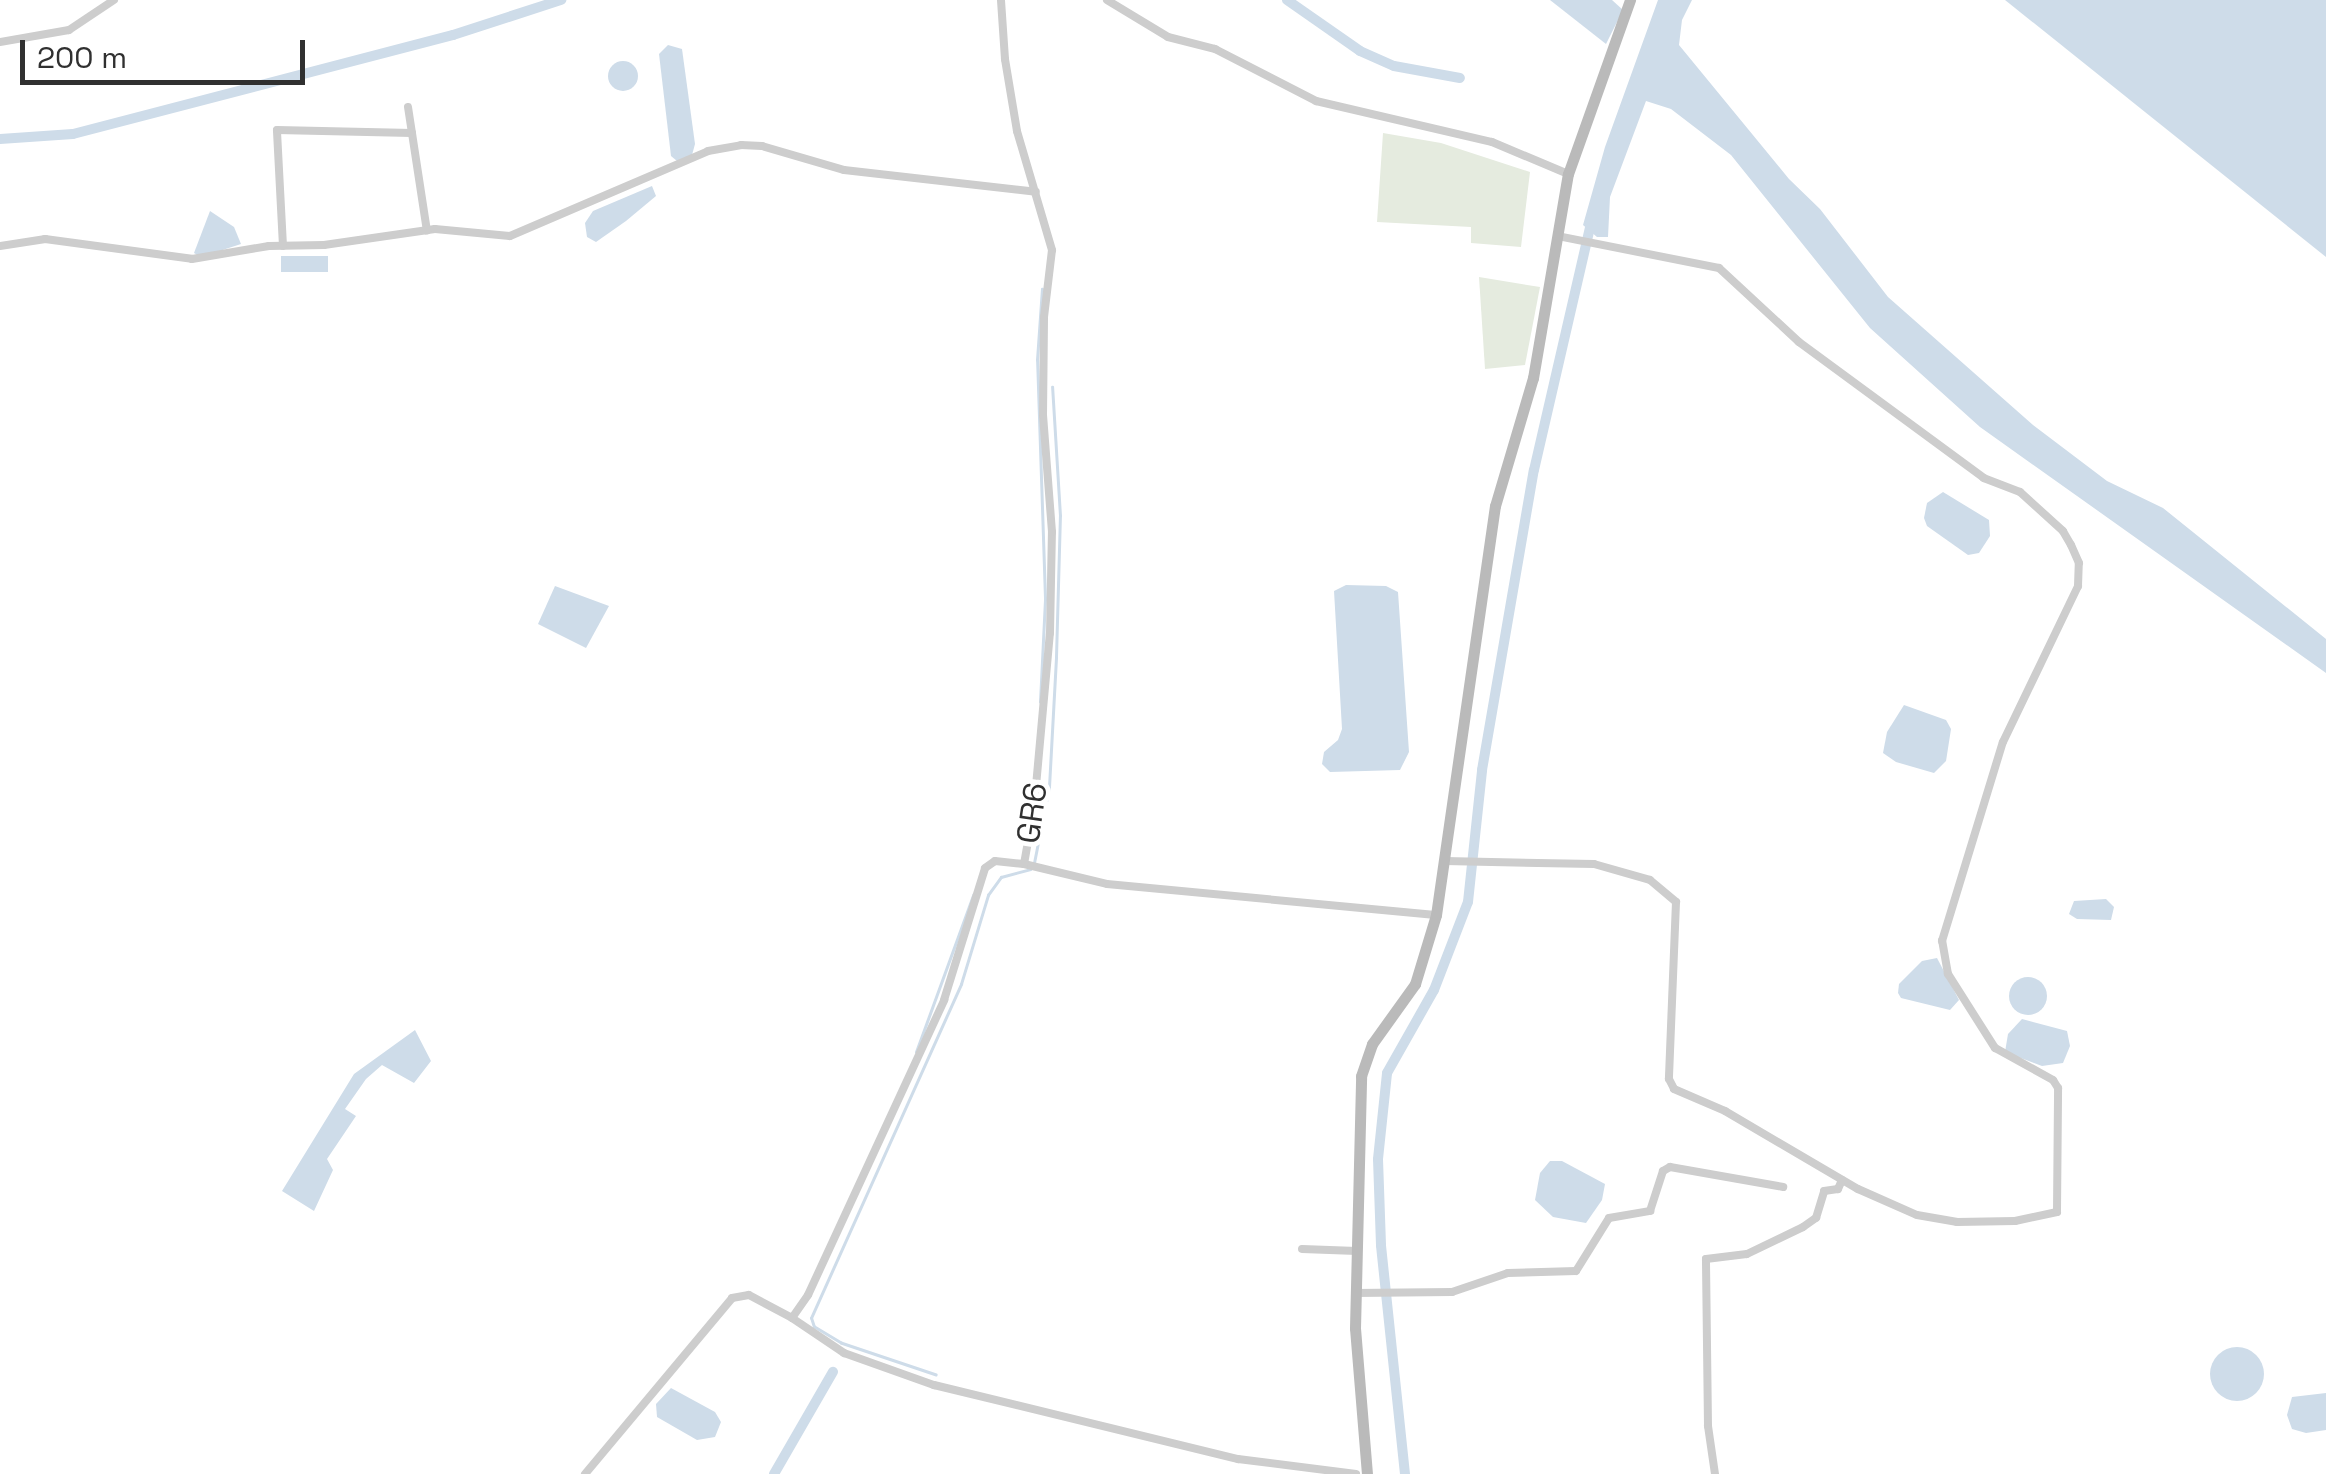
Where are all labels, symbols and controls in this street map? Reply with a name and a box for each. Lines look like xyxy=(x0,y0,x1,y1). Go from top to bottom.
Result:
scale bar xyxy=(25,20,310,82)
text: 200 m xyxy=(37,38,127,77)
street label: GR6 xyxy=(1009,780,1055,846)

